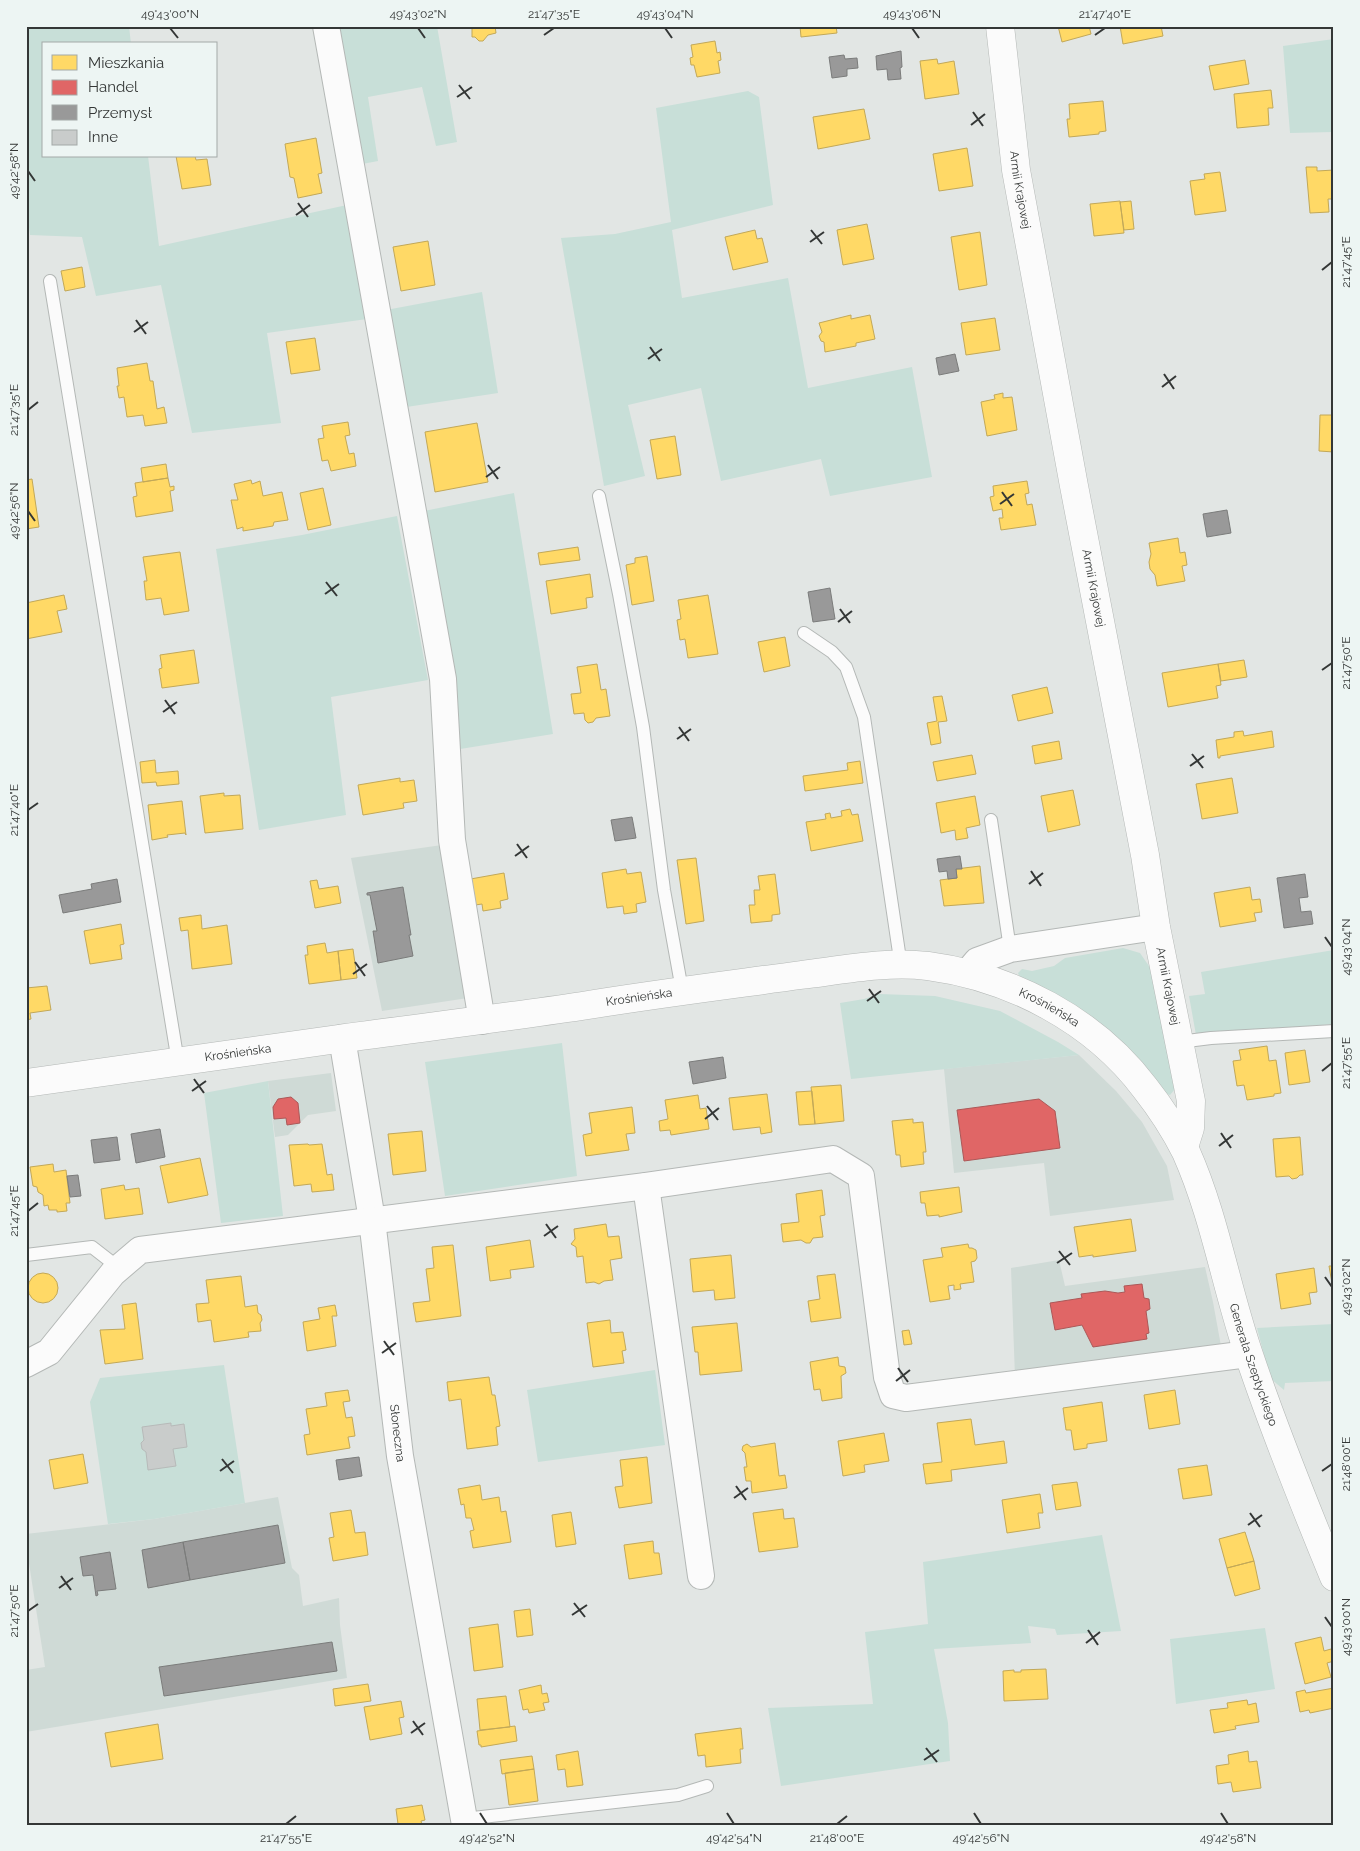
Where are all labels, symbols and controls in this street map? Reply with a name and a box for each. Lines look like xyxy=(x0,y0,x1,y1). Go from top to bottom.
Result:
text: 49°43'00"N xyxy=(141,7,199,21)
text: 49°43'02"N xyxy=(390,7,446,21)
text: 21°47'35"E xyxy=(528,7,580,21)
text: 49°43'04"N xyxy=(636,7,694,21)
text: 49°43'06"N xyxy=(883,7,941,21)
text: 21°47'40"E xyxy=(1079,7,1131,21)
legend xyxy=(42,42,218,158)
text: Mieszkania xyxy=(88,54,164,72)
text: Handel xyxy=(88,78,139,96)
text: Przemysł xyxy=(88,104,152,122)
text: Inne xyxy=(88,128,118,146)
text: 49°42'58"N xyxy=(7,143,21,199)
street label: Armii Krajowej xyxy=(1007,150,1034,230)
text: 21°47'45"E xyxy=(1339,236,1353,288)
text: 21°47'35"E xyxy=(7,384,21,436)
text: 49°42'56"N xyxy=(7,483,21,539)
street label: Armii Krajowej xyxy=(1079,548,1108,628)
text: 21°47'50"E xyxy=(1339,637,1353,689)
text: 21°47'40"E xyxy=(7,784,21,836)
text: 49°43'04"N xyxy=(1339,918,1353,976)
street label: Armii Krajowej xyxy=(1153,946,1183,1026)
street label: Krośnieńska xyxy=(605,985,673,1009)
street label: Krośnieńska xyxy=(1017,985,1082,1030)
text: 21°47'55"E xyxy=(1339,1037,1353,1089)
street label: Krośnieńska xyxy=(204,1041,272,1064)
text: 21°47'45"E xyxy=(7,1185,21,1237)
text: 49°43'02"N xyxy=(1339,1259,1353,1315)
street label: Generała Szeptyckiego xyxy=(1227,1302,1281,1428)
street label: Słoneczna xyxy=(387,1403,408,1463)
text: 21°48'00"E xyxy=(1339,1437,1353,1491)
text: 21°47'50"E xyxy=(7,1585,21,1637)
text: 49°43'00"N xyxy=(1339,1598,1353,1656)
text: 21°47'55"E xyxy=(260,1831,312,1845)
text: 49°42'52"N xyxy=(459,1831,515,1845)
text: 49°42'54"N xyxy=(706,1831,762,1845)
text: 21°48'00"E xyxy=(810,1831,864,1845)
text: 49°42'56"N xyxy=(953,1831,1009,1845)
text: 49°42'58"N xyxy=(1200,1831,1256,1845)

